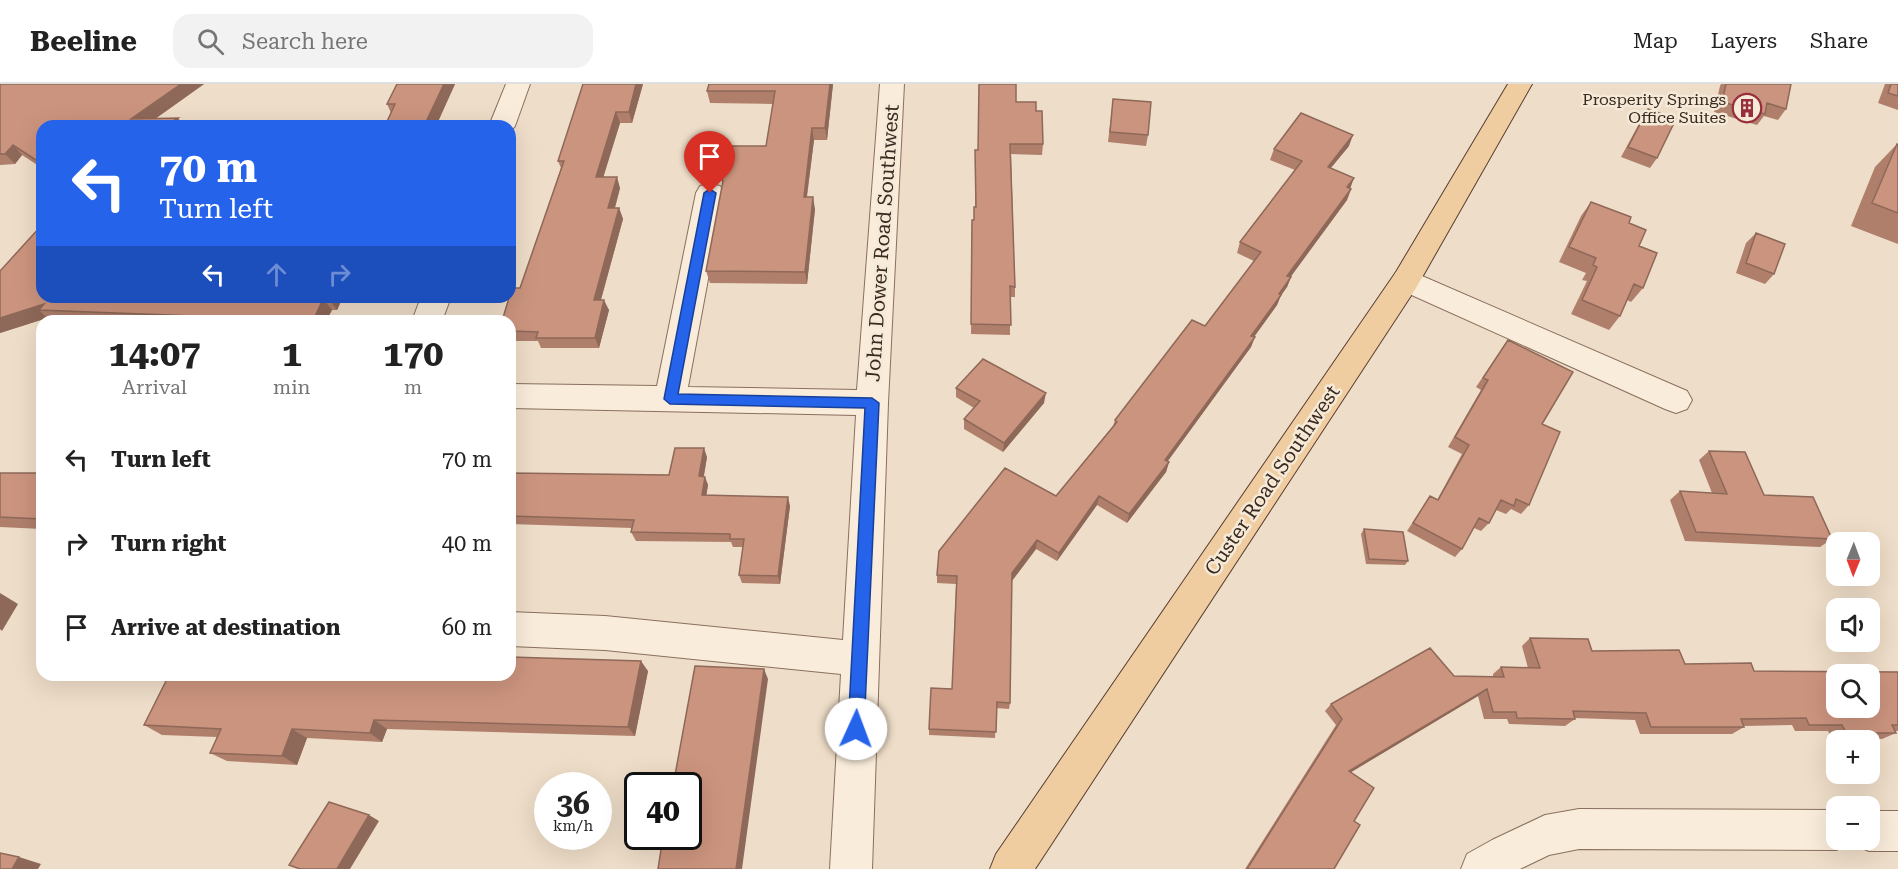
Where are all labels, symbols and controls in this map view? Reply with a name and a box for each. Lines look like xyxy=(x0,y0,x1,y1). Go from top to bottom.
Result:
search box xyxy=(173,14,593,68)
text: Beeline xyxy=(30,25,137,58)
icon: search xyxy=(194,25,227,58)
text: Search here xyxy=(242,29,368,54)
text: Map xyxy=(1633,29,1678,53)
text: Layers xyxy=(1711,29,1777,53)
text: Share xyxy=(1810,29,1868,53)
place label: Prosperity Springs Office Suites xyxy=(1582,90,1726,127)
building icon: Prosperity Springs Office Suites xyxy=(1731,92,1763,124)
street label: John Dower Road Southwest xyxy=(860,103,904,382)
pin xyxy=(684,131,735,193)
icon: arrive xyxy=(693,140,726,173)
text: 70 m xyxy=(159,143,257,192)
icon: left xyxy=(60,144,138,222)
text: Turn left xyxy=(159,193,273,225)
icon: left xyxy=(197,258,230,291)
icon: ahead xyxy=(260,258,293,291)
icon: right xyxy=(323,258,356,291)
text: 14:07 xyxy=(109,333,200,375)
text: 1 xyxy=(282,333,302,375)
text: 170 xyxy=(383,333,443,375)
text: Arrival xyxy=(122,375,187,399)
text: min xyxy=(273,375,310,399)
text: m xyxy=(404,375,422,399)
street label: Custer Road Southwest xyxy=(1199,380,1345,580)
icon: left xyxy=(60,443,93,476)
text: Turn left xyxy=(111,447,211,472)
text: 70 m xyxy=(442,447,492,472)
icon: right xyxy=(60,527,93,560)
text: Turn right xyxy=(111,531,226,556)
text: 40 m xyxy=(442,531,492,556)
north arrow xyxy=(1826,532,1880,586)
map controls xyxy=(1826,532,1880,850)
button: sound xyxy=(1826,598,1880,652)
icon: arrive xyxy=(60,611,93,644)
text: Arrive at destination xyxy=(111,615,340,640)
text: 60 m xyxy=(442,615,492,640)
button: search xyxy=(1826,664,1880,718)
position arrow xyxy=(824,697,888,761)
button: + xyxy=(1826,730,1880,784)
speed limit sign: 40 xyxy=(624,772,702,850)
text: 36 xyxy=(556,786,590,821)
button: − xyxy=(1826,796,1880,850)
text: km/h xyxy=(553,817,593,835)

